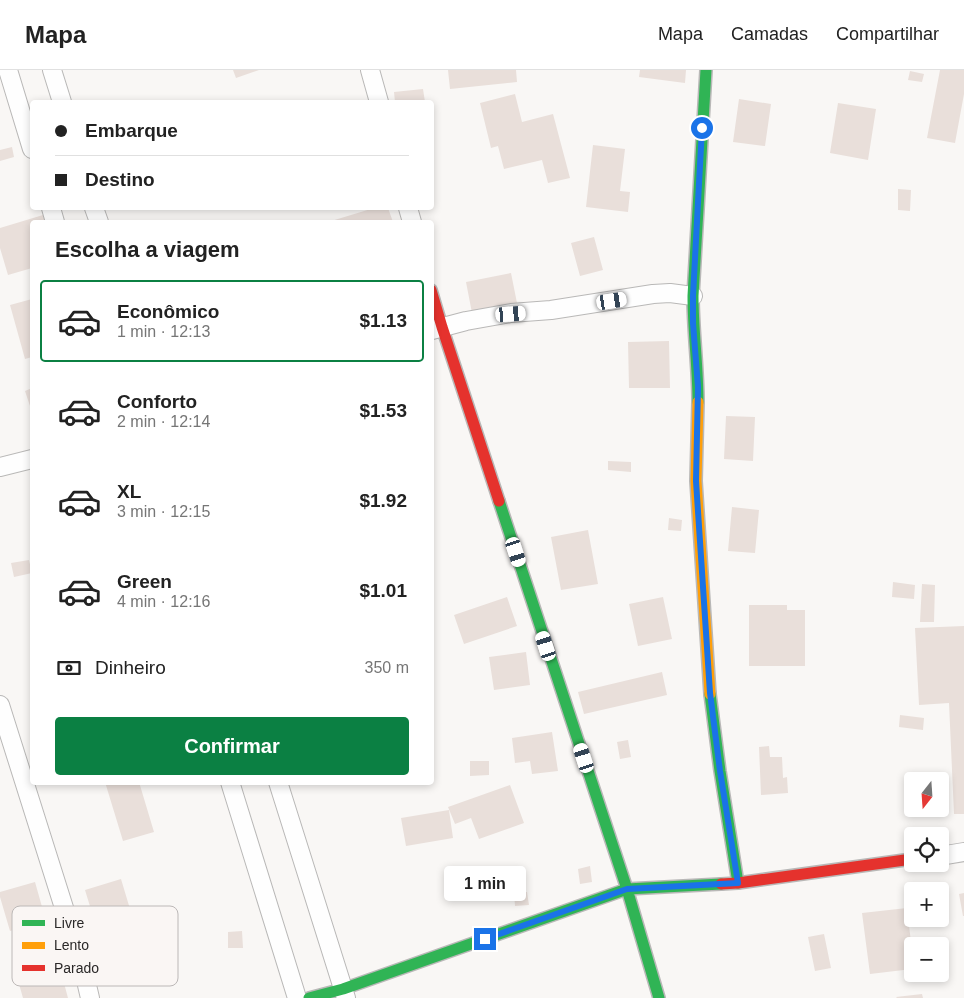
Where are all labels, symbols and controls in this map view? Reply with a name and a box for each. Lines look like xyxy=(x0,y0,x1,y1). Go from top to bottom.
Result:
text: Mapa xyxy=(25,21,86,48)
text: Mapa xyxy=(658,24,703,44)
text: Camadas xyxy=(731,24,808,44)
text: Compartilhar xyxy=(836,24,939,44)
route start xyxy=(691,117,713,139)
text: Embarque xyxy=(85,120,178,141)
text: Destino xyxy=(85,169,155,190)
text: Escolha a viagem xyxy=(55,237,240,262)
car xyxy=(596,291,627,311)
icon: car xyxy=(57,299,102,344)
text: Econômico xyxy=(117,301,219,322)
car xyxy=(495,305,526,323)
text: $1.13 xyxy=(359,310,407,331)
text: 1 min · 12:13 xyxy=(117,323,210,340)
icon: car xyxy=(57,389,102,434)
text: Conforto xyxy=(117,391,197,412)
text: $1.53 xyxy=(359,400,407,421)
text: 2 min · 12:14 xyxy=(117,413,210,430)
icon: car xyxy=(57,479,102,524)
text: XL xyxy=(117,481,141,502)
text: $1.92 xyxy=(359,490,407,511)
text: 3 min · 12:15 xyxy=(117,503,210,520)
car xyxy=(504,535,527,569)
icon: car xyxy=(57,569,102,614)
text: Green xyxy=(117,571,172,592)
text: $1.01 xyxy=(359,580,407,601)
text: 4 min · 12:16 xyxy=(117,593,210,610)
car xyxy=(534,629,557,663)
icon: cash xyxy=(55,654,83,682)
text: Dinheiro xyxy=(95,657,166,678)
text: 350 m xyxy=(365,659,409,676)
button: Confirmar xyxy=(55,717,409,775)
car xyxy=(572,741,595,775)
north arrow xyxy=(904,772,949,818)
map controls xyxy=(904,772,949,982)
button: locate xyxy=(904,827,949,872)
callout: 1 min xyxy=(444,866,526,902)
text: 1 min xyxy=(464,875,506,892)
button: + xyxy=(904,882,949,927)
legend xyxy=(12,906,178,986)
text: Livre xyxy=(54,915,85,931)
route end xyxy=(474,928,496,950)
text: Lento xyxy=(54,937,89,953)
button: − xyxy=(904,937,949,982)
text: Parado xyxy=(54,960,99,976)

